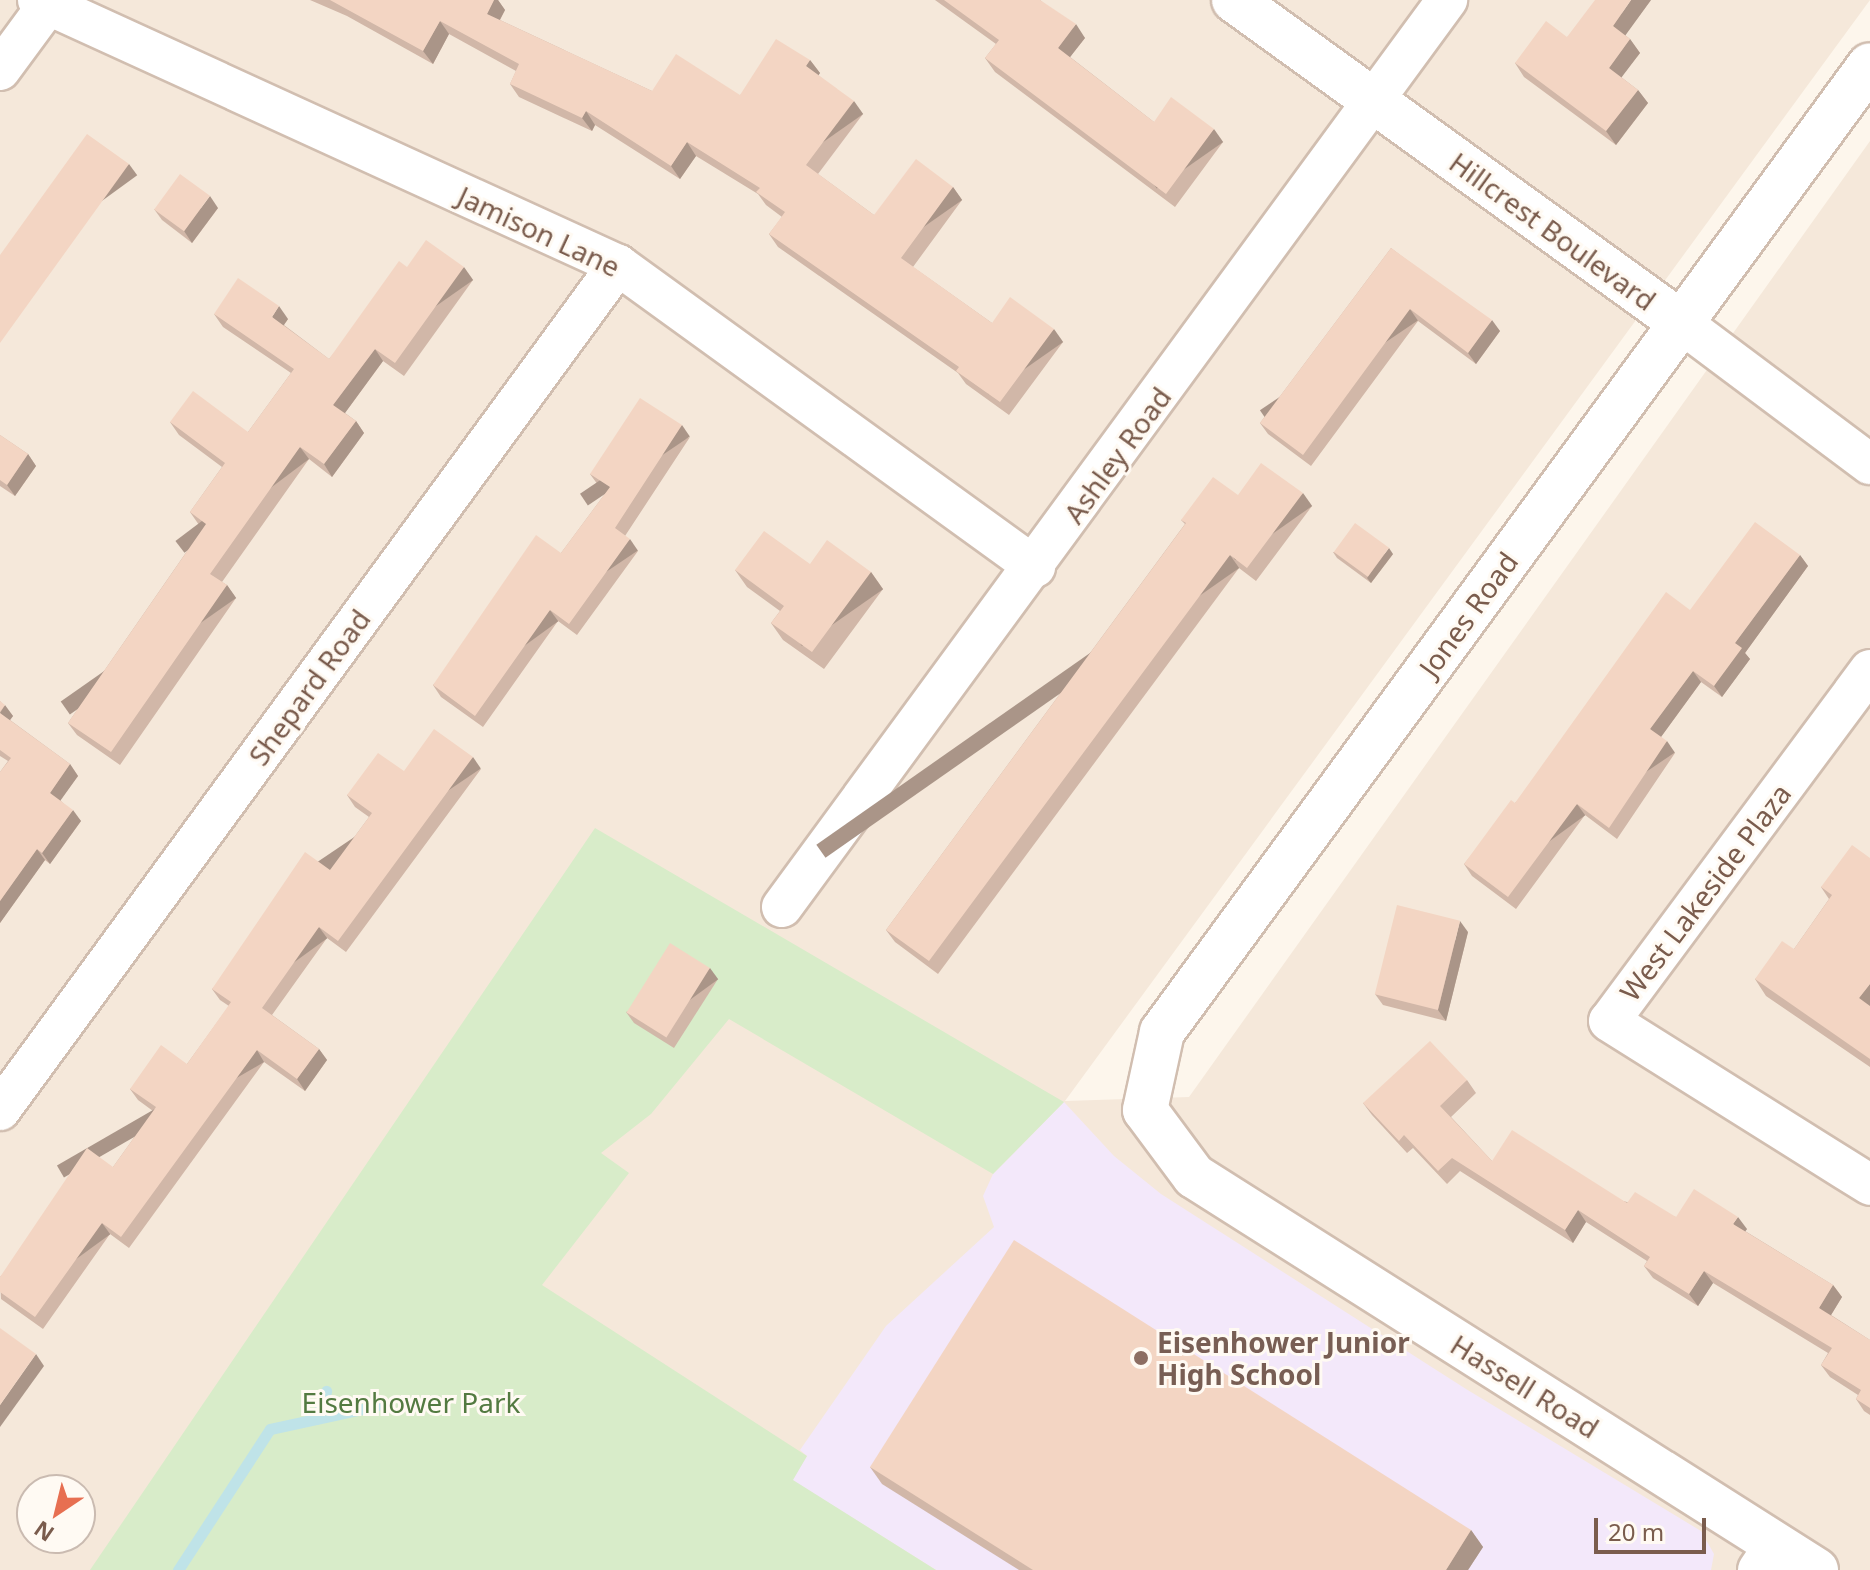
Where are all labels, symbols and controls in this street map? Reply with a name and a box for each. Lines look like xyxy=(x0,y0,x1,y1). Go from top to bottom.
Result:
street label: Hillcrest Boulevard xyxy=(1443,145,1663,317)
street label: Jamison Lane xyxy=(453,179,625,283)
street label: Ashley Road xyxy=(1056,380,1178,530)
street label: Jones Road xyxy=(1412,545,1524,683)
street label: Shepard Road xyxy=(241,603,377,771)
street label: West Lakeside Plaza xyxy=(1612,777,1798,1007)
place label: Eisenhower Junior High School xyxy=(1157,1325,1410,1391)
street label: Hassell Road xyxy=(1445,1327,1605,1445)
marker: Eisenhower Junior High School xyxy=(1132,1349,1150,1367)
park label: Eisenhower Park xyxy=(302,1385,520,1419)
north arrow xyxy=(16,1474,96,1554)
scale bar xyxy=(1598,1502,1710,1552)
text: N xyxy=(27,1515,59,1549)
text: 20 m xyxy=(1608,1515,1664,1548)

